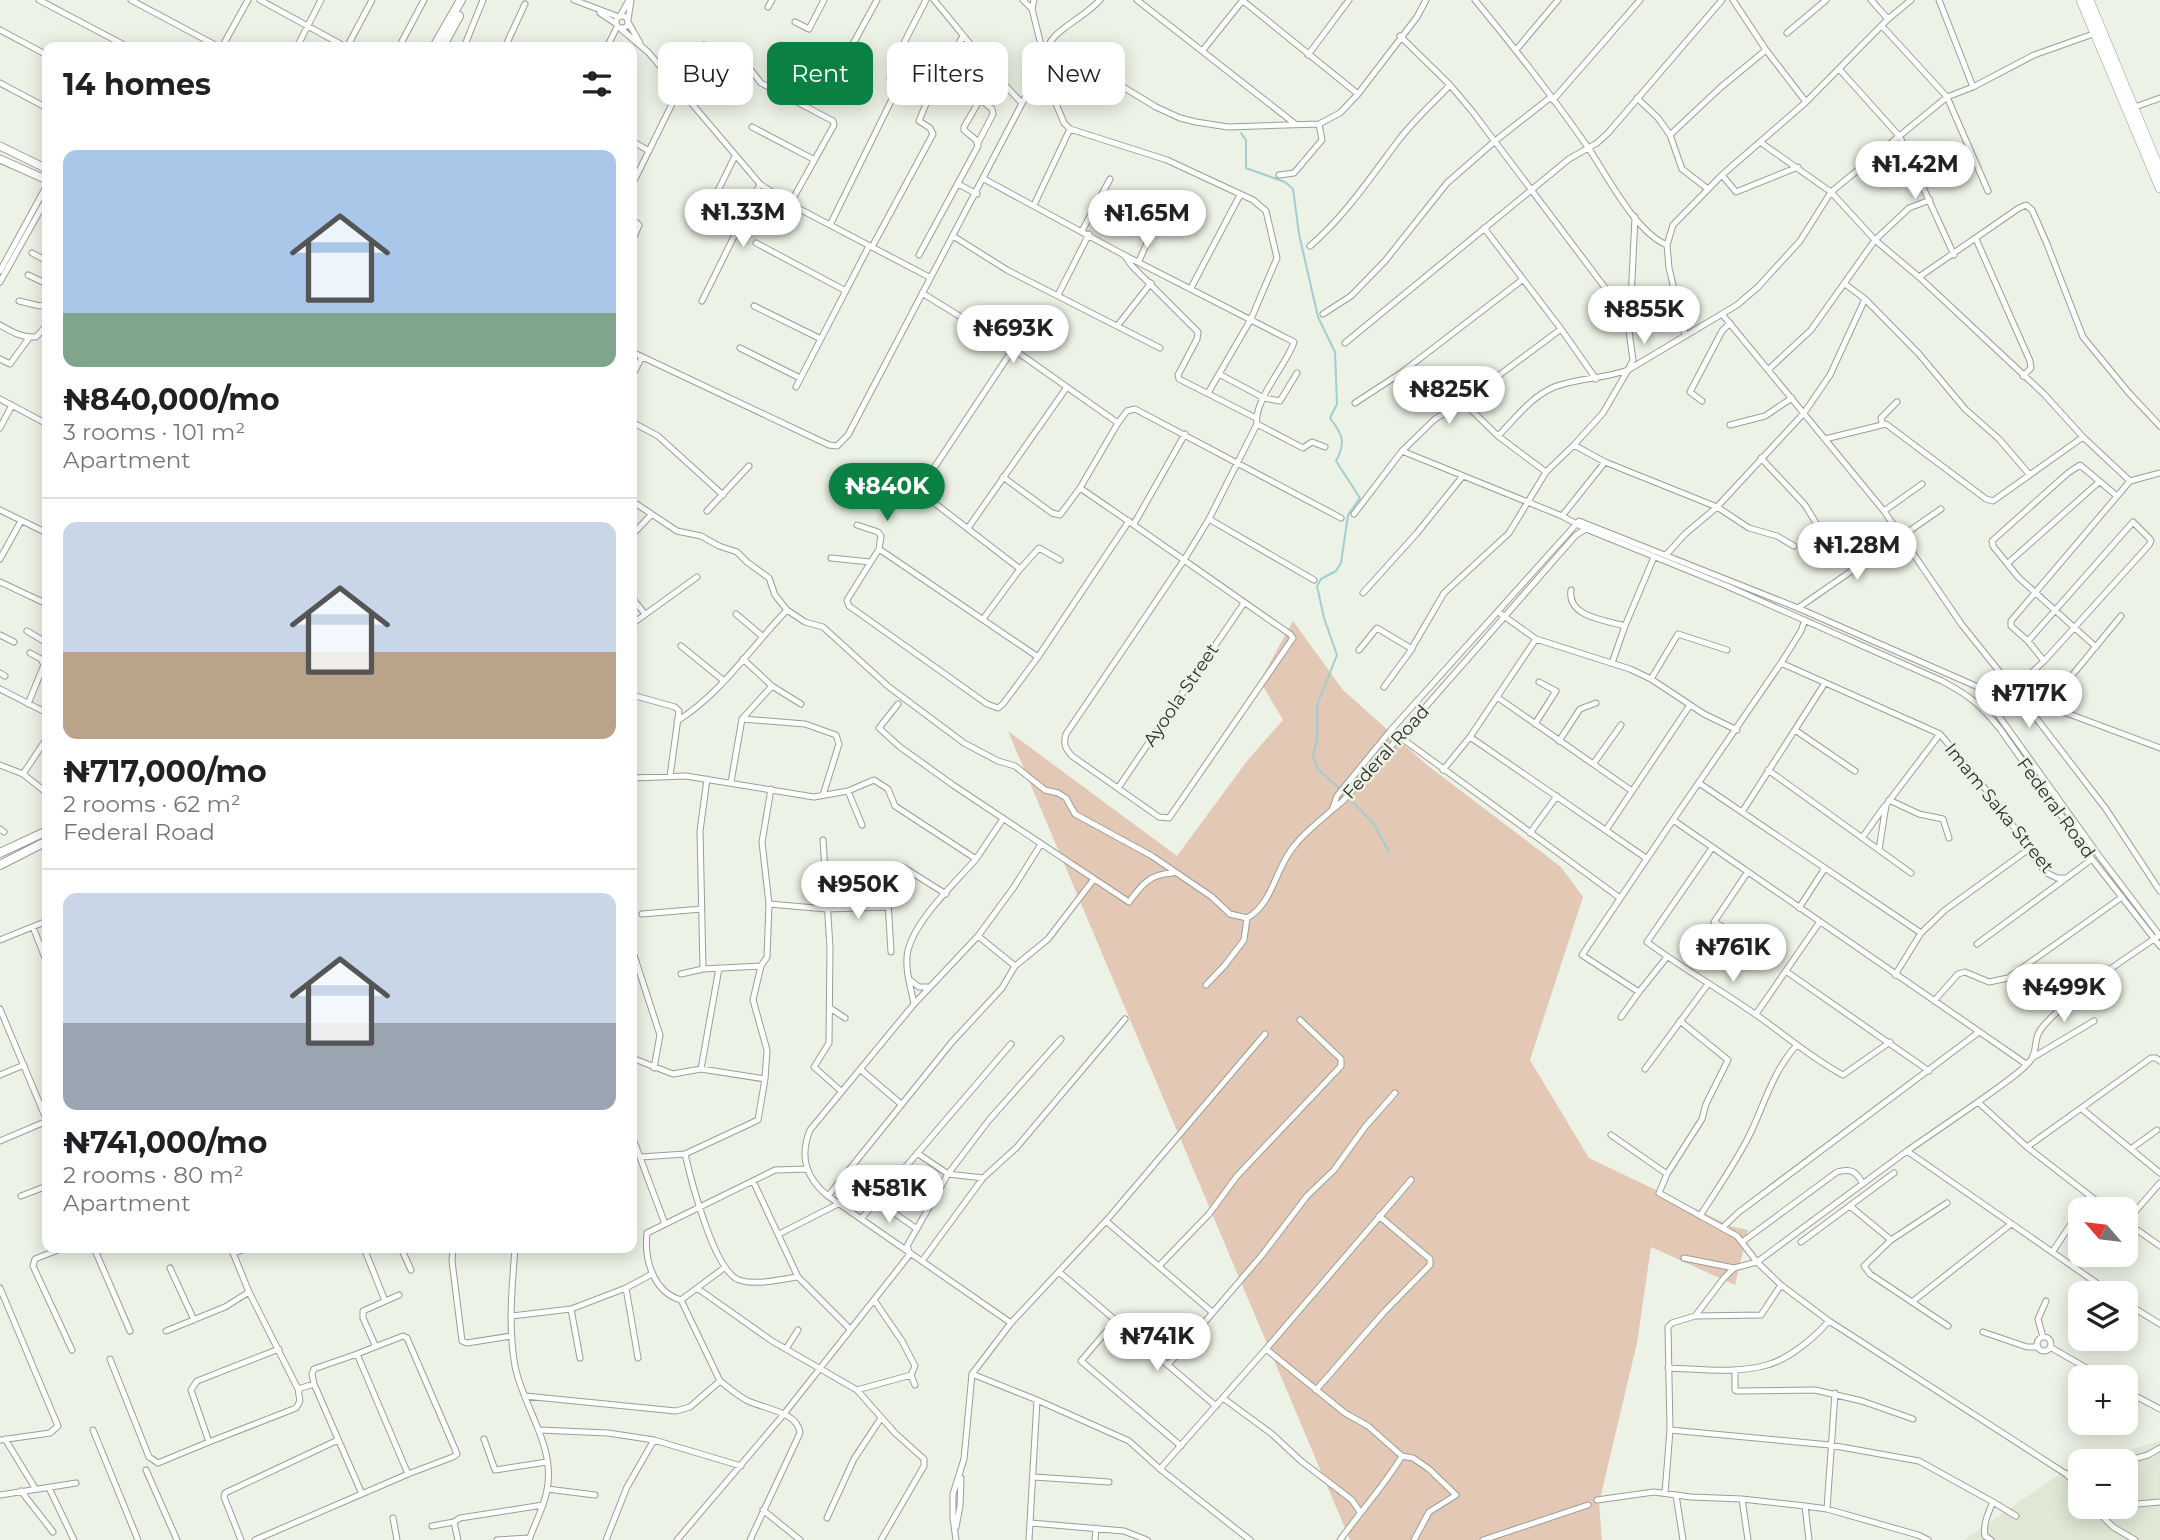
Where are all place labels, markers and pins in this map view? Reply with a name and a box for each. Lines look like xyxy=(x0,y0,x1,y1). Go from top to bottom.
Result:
pin: ₦1.42M xyxy=(1858,142,1972,201)
pin: ₦1.33M xyxy=(686,190,800,249)
pin: ₦1.65M xyxy=(1090,190,1204,250)
pin: ₦855K xyxy=(1595,286,1693,346)
pin: ₦693K xyxy=(964,306,1062,365)
pin: ₦825K xyxy=(1400,366,1498,426)
pin: ₦840K xyxy=(838,463,936,523)
pin: ₦1.28M xyxy=(1800,522,1914,582)
pin: ₦717K xyxy=(1980,670,2078,730)
pin: ₦950K xyxy=(809,862,907,921)
pin: ₦761K xyxy=(1684,925,1782,984)
pin: ₦499K xyxy=(2015,964,2113,1024)
pin: ₦581K xyxy=(840,1166,938,1225)
pin: ₦741K xyxy=(1108,1314,1206,1373)

